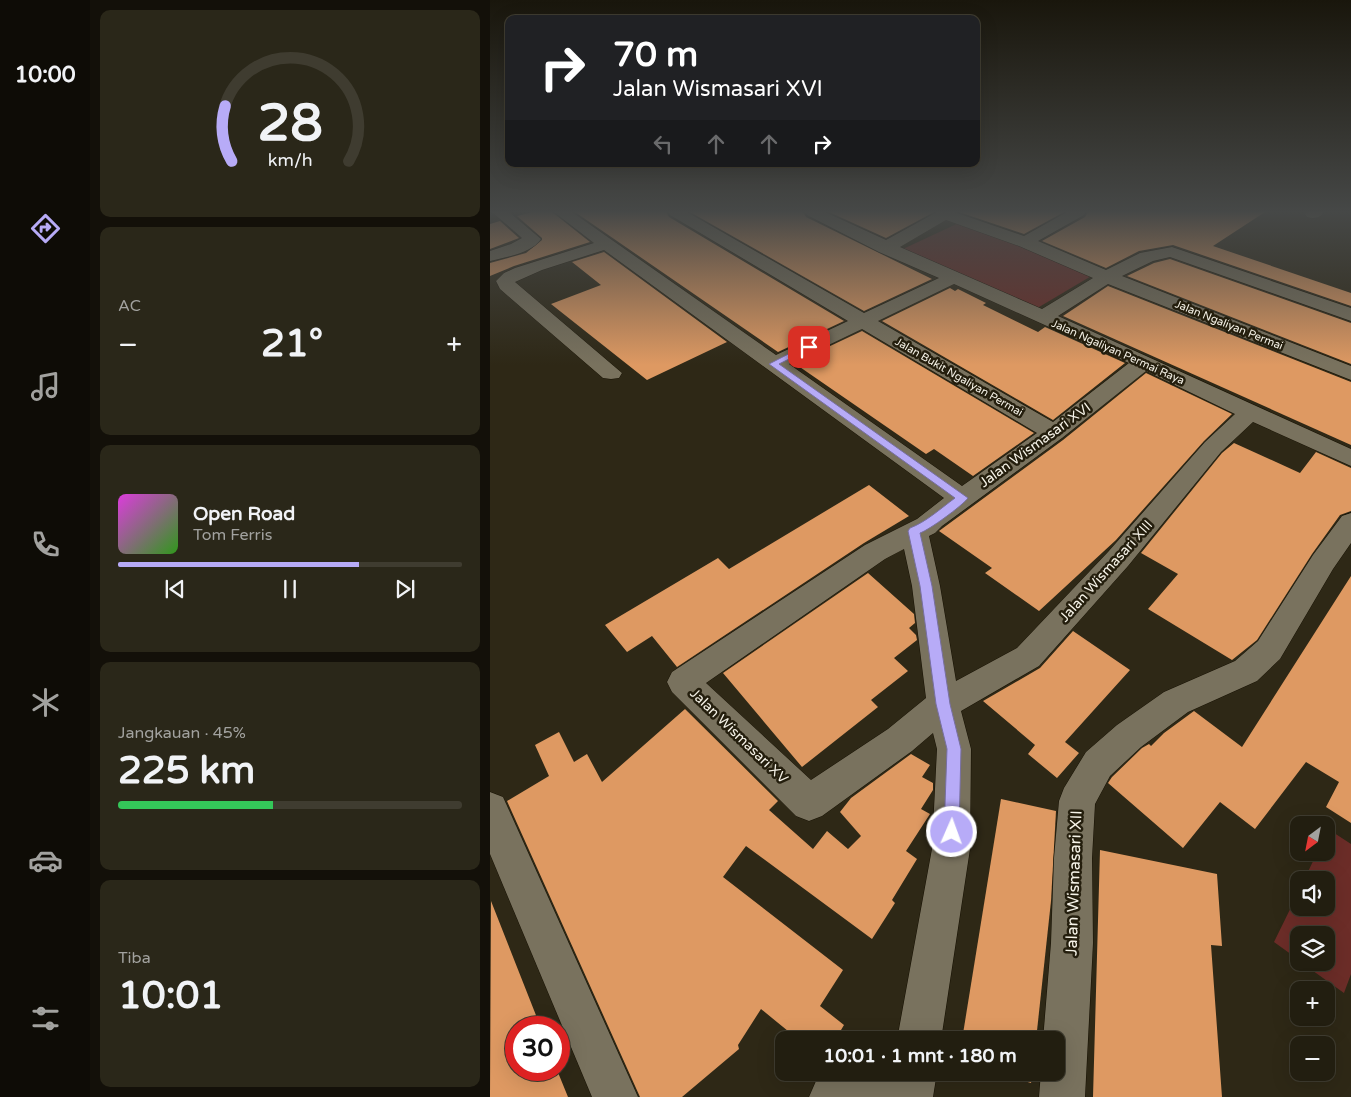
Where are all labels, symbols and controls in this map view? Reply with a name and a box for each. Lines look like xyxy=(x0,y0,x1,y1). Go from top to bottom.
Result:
text: 70 m xyxy=(613,34,698,76)
icon: right xyxy=(530,35,595,100)
text: 10:00 xyxy=(15,62,75,88)
text: Jalan Wismasari XVI xyxy=(613,76,823,102)
text: 28 xyxy=(257,92,323,155)
icon: left xyxy=(649,130,677,158)
icon: ahead xyxy=(702,130,730,158)
icon: ahead xyxy=(755,130,783,158)
icon: right xyxy=(808,130,836,158)
text: km/h xyxy=(268,150,312,171)
icon: directions xyxy=(28,211,63,246)
text: AC xyxy=(118,296,141,316)
street label: Jalan Ngaliyan Permai xyxy=(1173,297,1285,353)
street label: Jalan Ngaliyan Permai Raya xyxy=(1050,317,1186,387)
text: 21° xyxy=(261,321,323,367)
pin xyxy=(788,326,830,368)
text: − xyxy=(118,328,138,362)
text: + xyxy=(446,328,462,362)
icon: arrive xyxy=(795,333,823,361)
street label: Jalan Bukit Ngaliyan Permai xyxy=(893,335,1025,419)
icon: music xyxy=(28,369,63,404)
street label: Jalan Wismasari XVI xyxy=(976,399,1094,491)
text: Open Road xyxy=(193,503,295,525)
street label: Jalan Wismasari XIII xyxy=(1056,517,1156,625)
text: Tom Ferris xyxy=(193,525,272,545)
icon: phone xyxy=(28,527,63,562)
icon: previous xyxy=(161,575,189,603)
icon: pause xyxy=(276,575,304,603)
icon: next xyxy=(391,575,419,603)
icon: climate xyxy=(28,685,63,720)
street label: Jalan Wismasari XV xyxy=(687,685,792,787)
text: Jangkauan · 45% xyxy=(118,723,246,743)
text: 225 km xyxy=(118,748,255,794)
position arrow xyxy=(925,805,977,857)
street label: Jalan Wismasari XII xyxy=(1061,810,1087,956)
north arrow xyxy=(1290,816,1335,861)
map controls xyxy=(1290,816,1335,1081)
icon: car xyxy=(28,843,63,878)
button: sound xyxy=(1290,871,1335,916)
button: layers xyxy=(1290,926,1335,971)
text: Tiba xyxy=(118,948,151,968)
text: 10:01 xyxy=(118,973,223,1019)
button: + xyxy=(1290,981,1335,1026)
icon: filters xyxy=(28,1001,63,1036)
speed limit sign: 30 xyxy=(505,1016,570,1081)
button: − xyxy=(1290,1036,1335,1081)
text: 10:01 · 1 mnt · 180 m xyxy=(823,1045,1017,1067)

